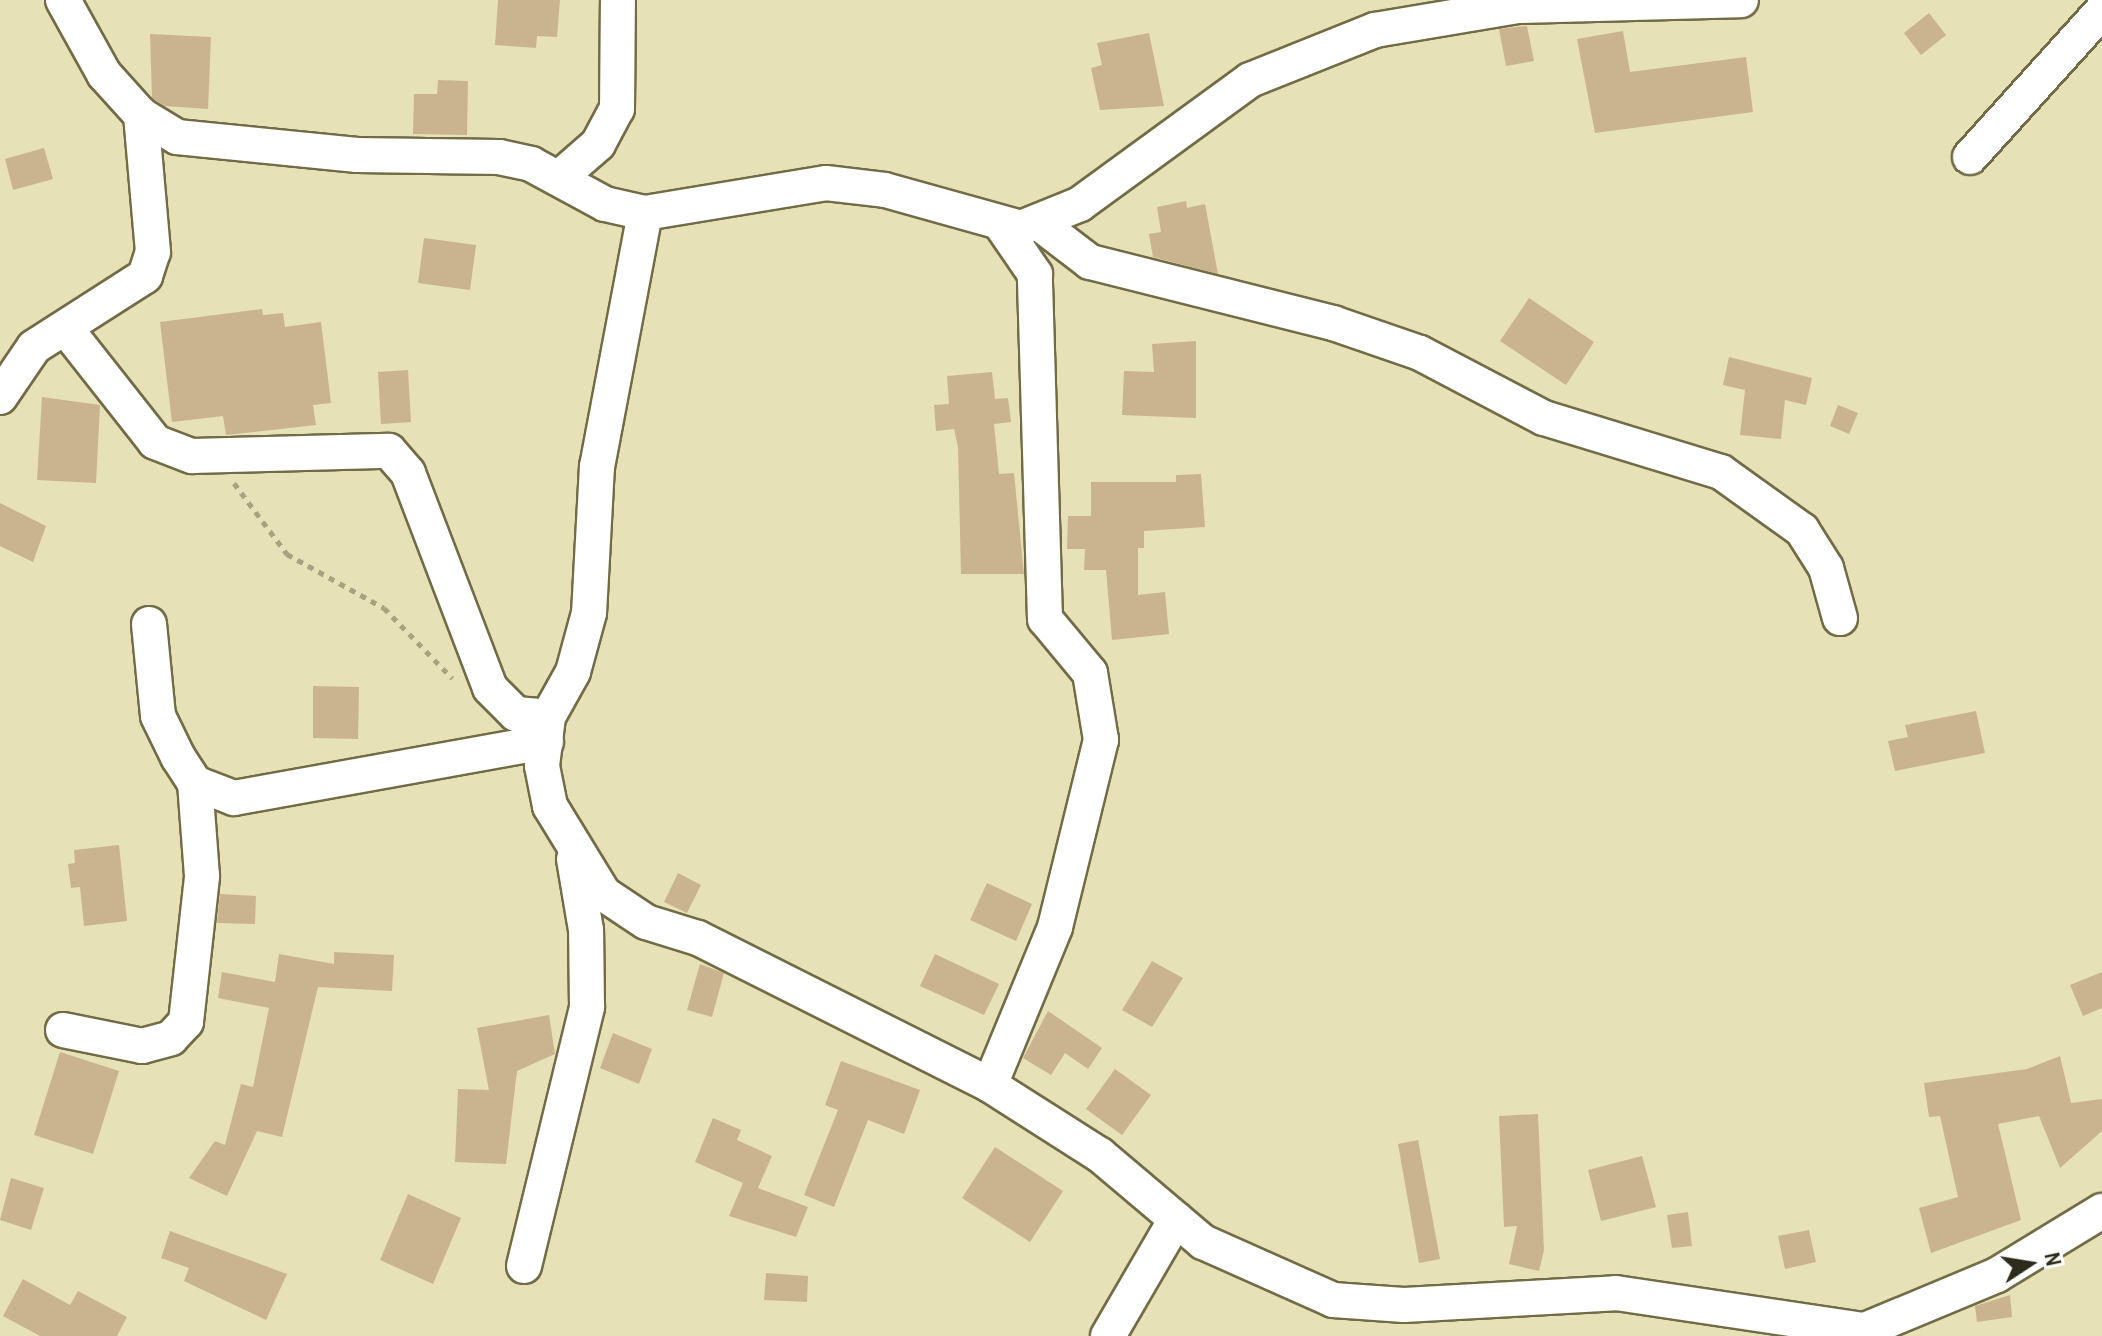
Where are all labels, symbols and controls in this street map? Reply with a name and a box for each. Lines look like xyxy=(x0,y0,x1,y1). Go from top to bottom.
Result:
north arrow xyxy=(1990,1224,2070,1304)
text: N xyxy=(2037,1250,2070,1269)

